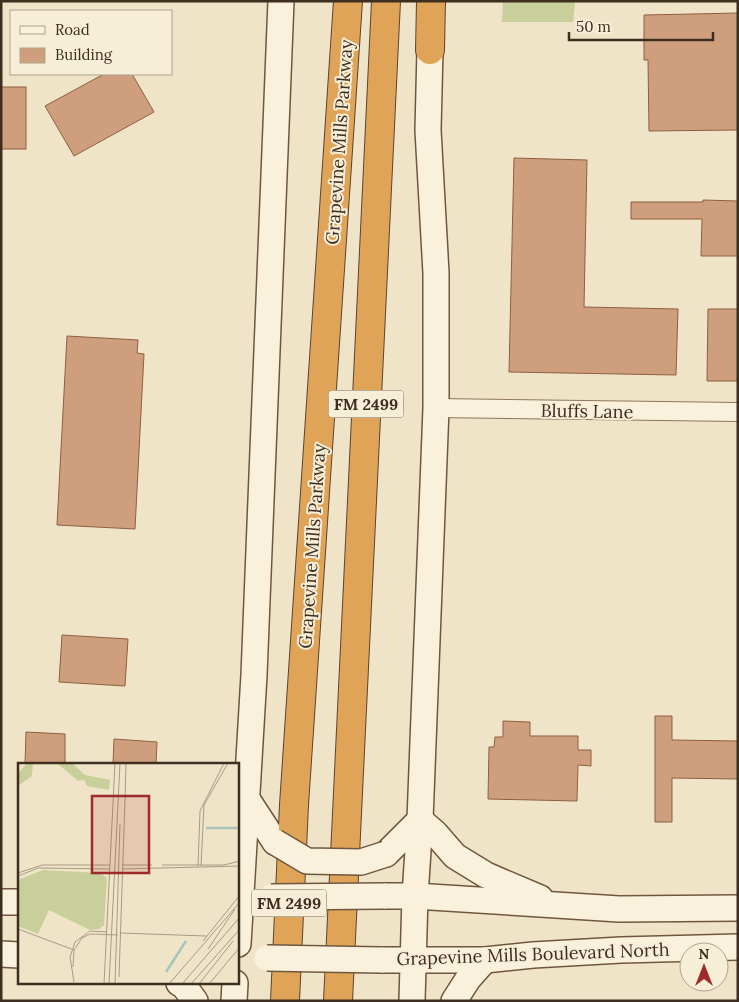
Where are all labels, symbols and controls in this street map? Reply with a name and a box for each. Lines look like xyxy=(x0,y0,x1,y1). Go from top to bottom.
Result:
legend xyxy=(10,10,172,75)
scale bar xyxy=(569,10,713,42)
text: 50 m xyxy=(576,17,611,36)
text: Road xyxy=(55,20,90,39)
street label: Grapevine Mills Parkway xyxy=(320,38,358,245)
text: Building xyxy=(55,45,113,64)
road number: FM 2499 xyxy=(328,390,404,418)
street label: Bluffs Lane xyxy=(540,399,634,423)
street label: Grapevine Mills Parkway xyxy=(293,442,331,649)
inset map xyxy=(18,763,239,984)
road number: FM 2499 xyxy=(252,890,326,916)
street label: Grapevine Mills Boulevard North xyxy=(396,938,670,970)
north arrow xyxy=(679,942,729,992)
text: N xyxy=(699,945,710,963)

